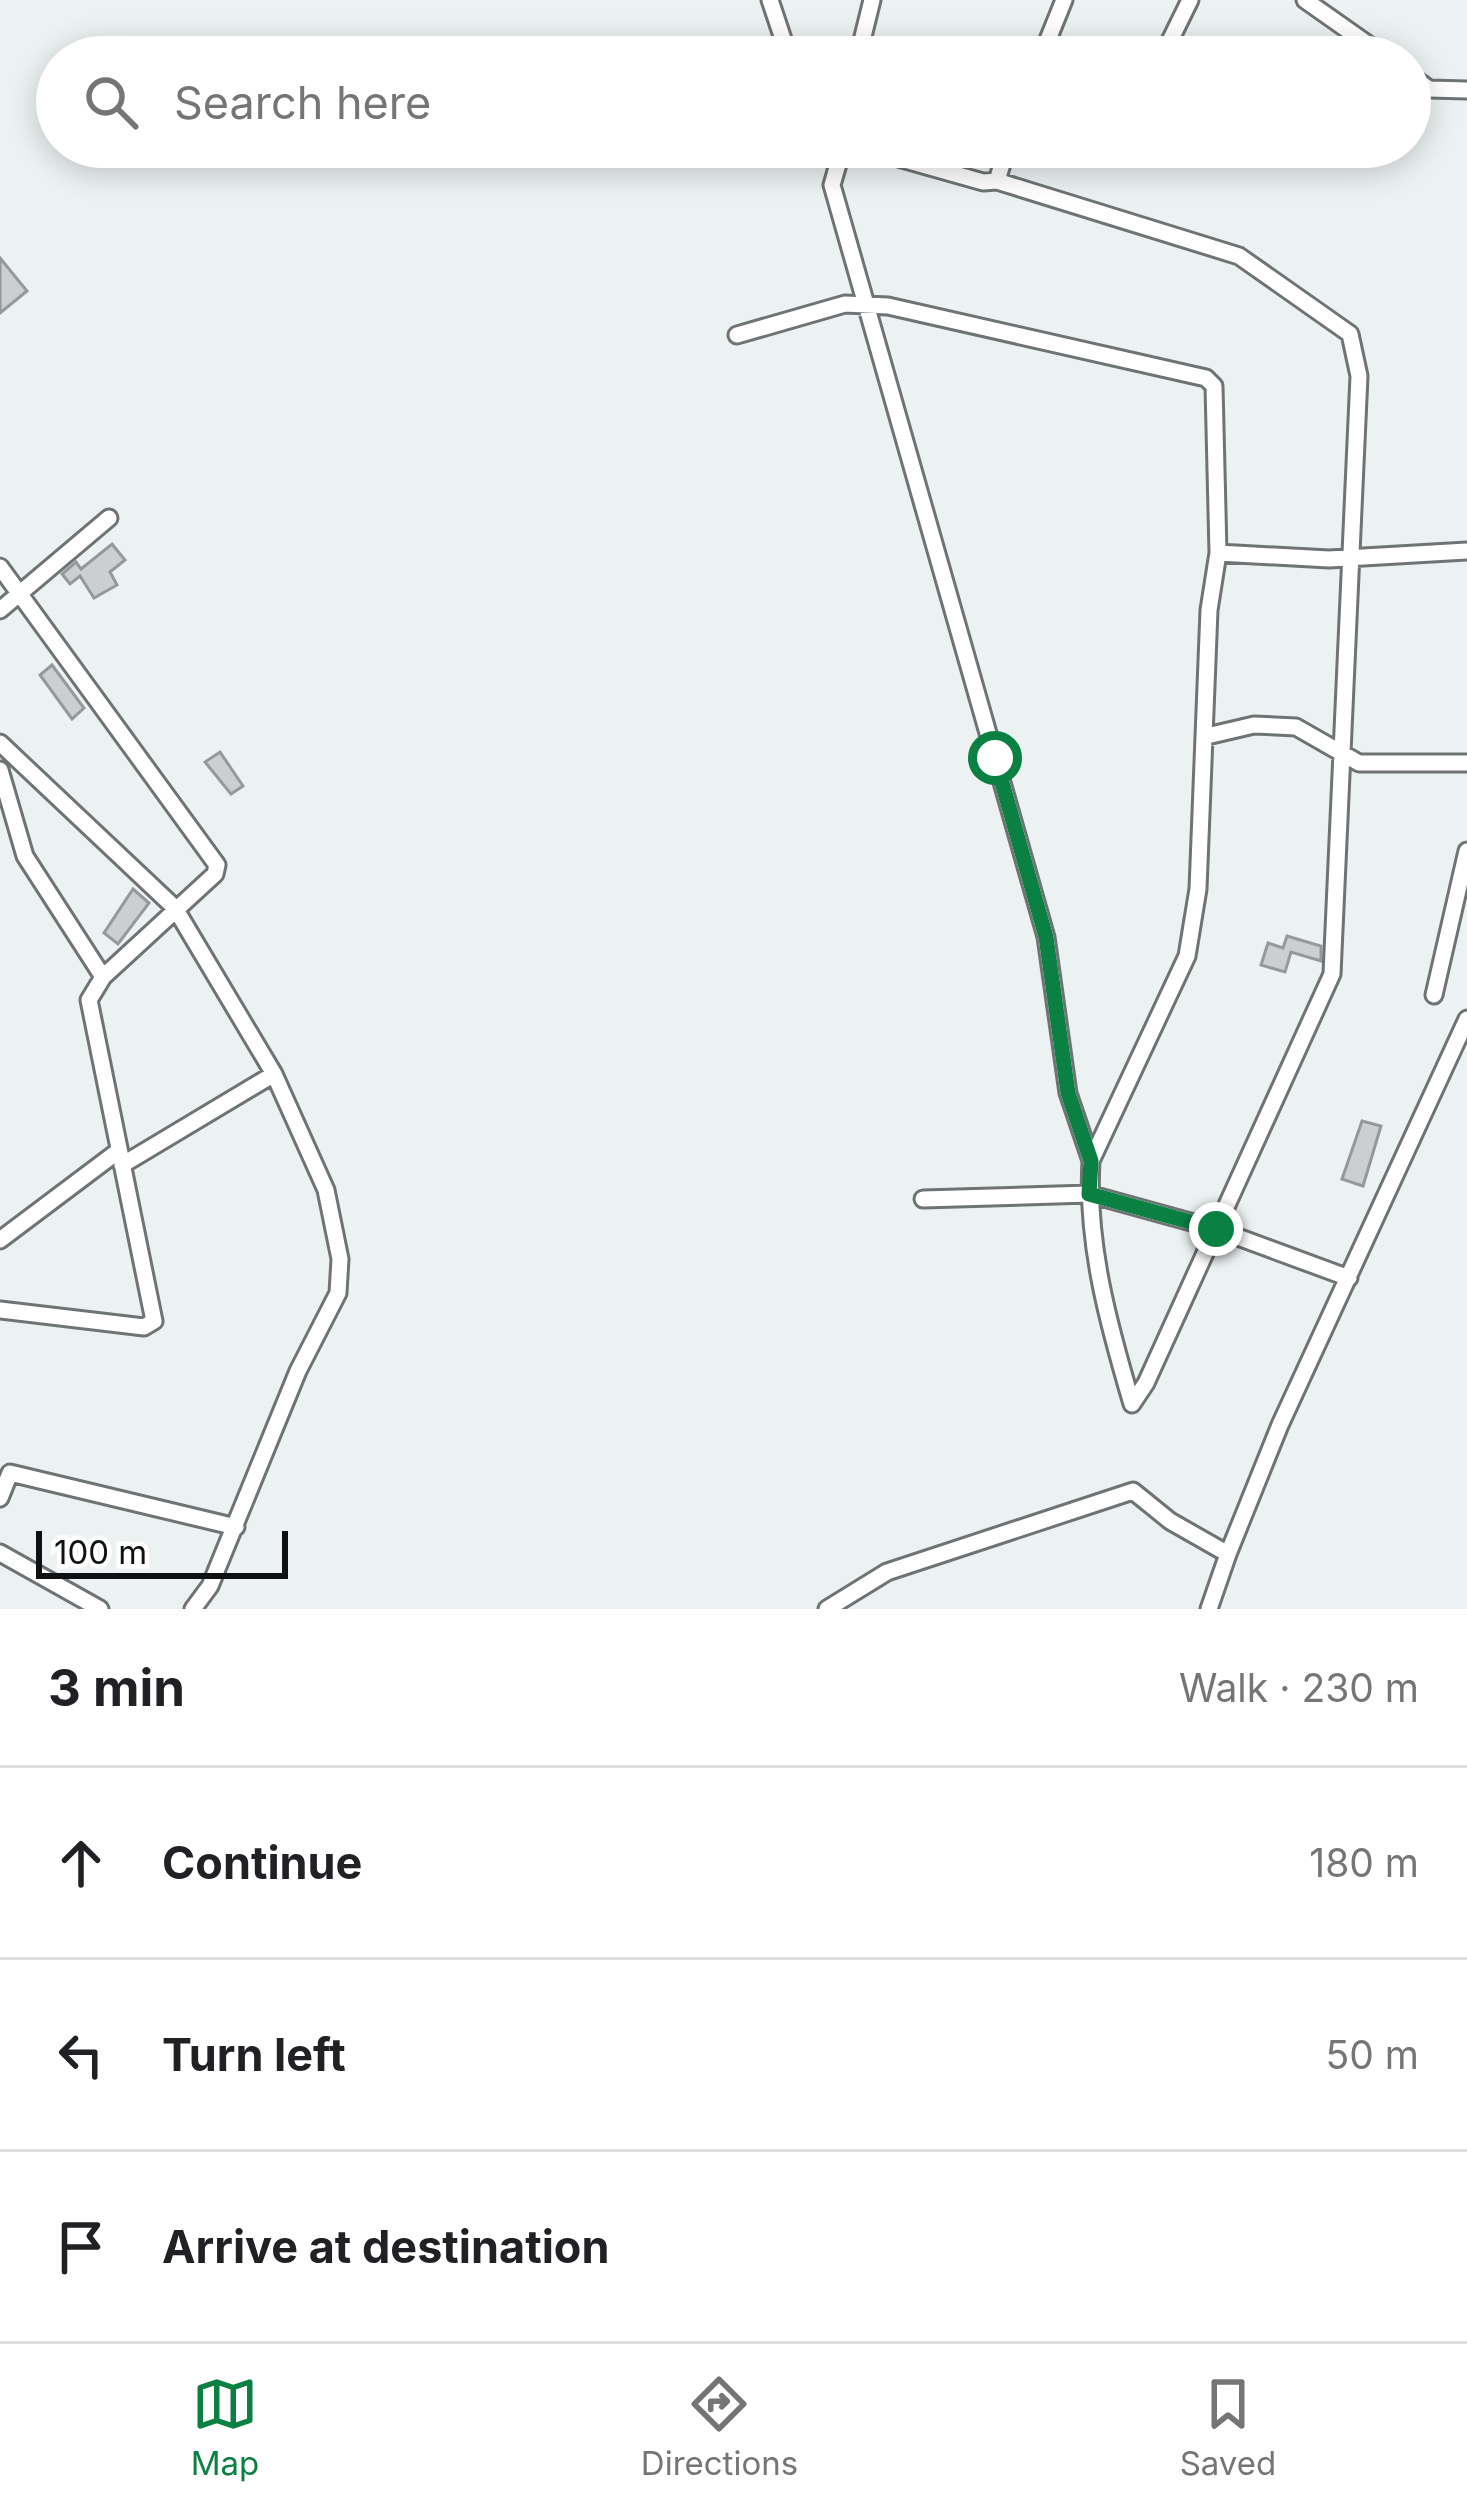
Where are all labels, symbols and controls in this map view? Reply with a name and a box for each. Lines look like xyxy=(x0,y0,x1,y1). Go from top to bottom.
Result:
search box xyxy=(36,36,1431,168)
icon: search xyxy=(78,69,144,135)
text: Search here xyxy=(174,75,431,130)
route start xyxy=(968,731,1022,785)
route end xyxy=(1189,1202,1243,1256)
scale bar xyxy=(36,1525,288,1578)
text: 100 m xyxy=(54,1532,147,1572)
text: 3 min xyxy=(48,1657,185,1718)
text: Walk · 230 m xyxy=(1179,1664,1419,1711)
icon: ahead xyxy=(48,1830,114,1896)
text: Continue xyxy=(162,1835,362,1890)
text: 180 m xyxy=(1309,1839,1419,1886)
icon: left xyxy=(48,2022,114,2088)
text: Turn left xyxy=(162,2027,346,2082)
text: 50 m xyxy=(1326,2031,1419,2078)
icon: arrive xyxy=(48,2214,114,2280)
text: Arrive at destination xyxy=(162,2219,609,2274)
tab: Map xyxy=(191,2371,259,2483)
tab: Directions xyxy=(641,2371,798,2483)
tab: Saved xyxy=(1180,2371,1276,2483)

